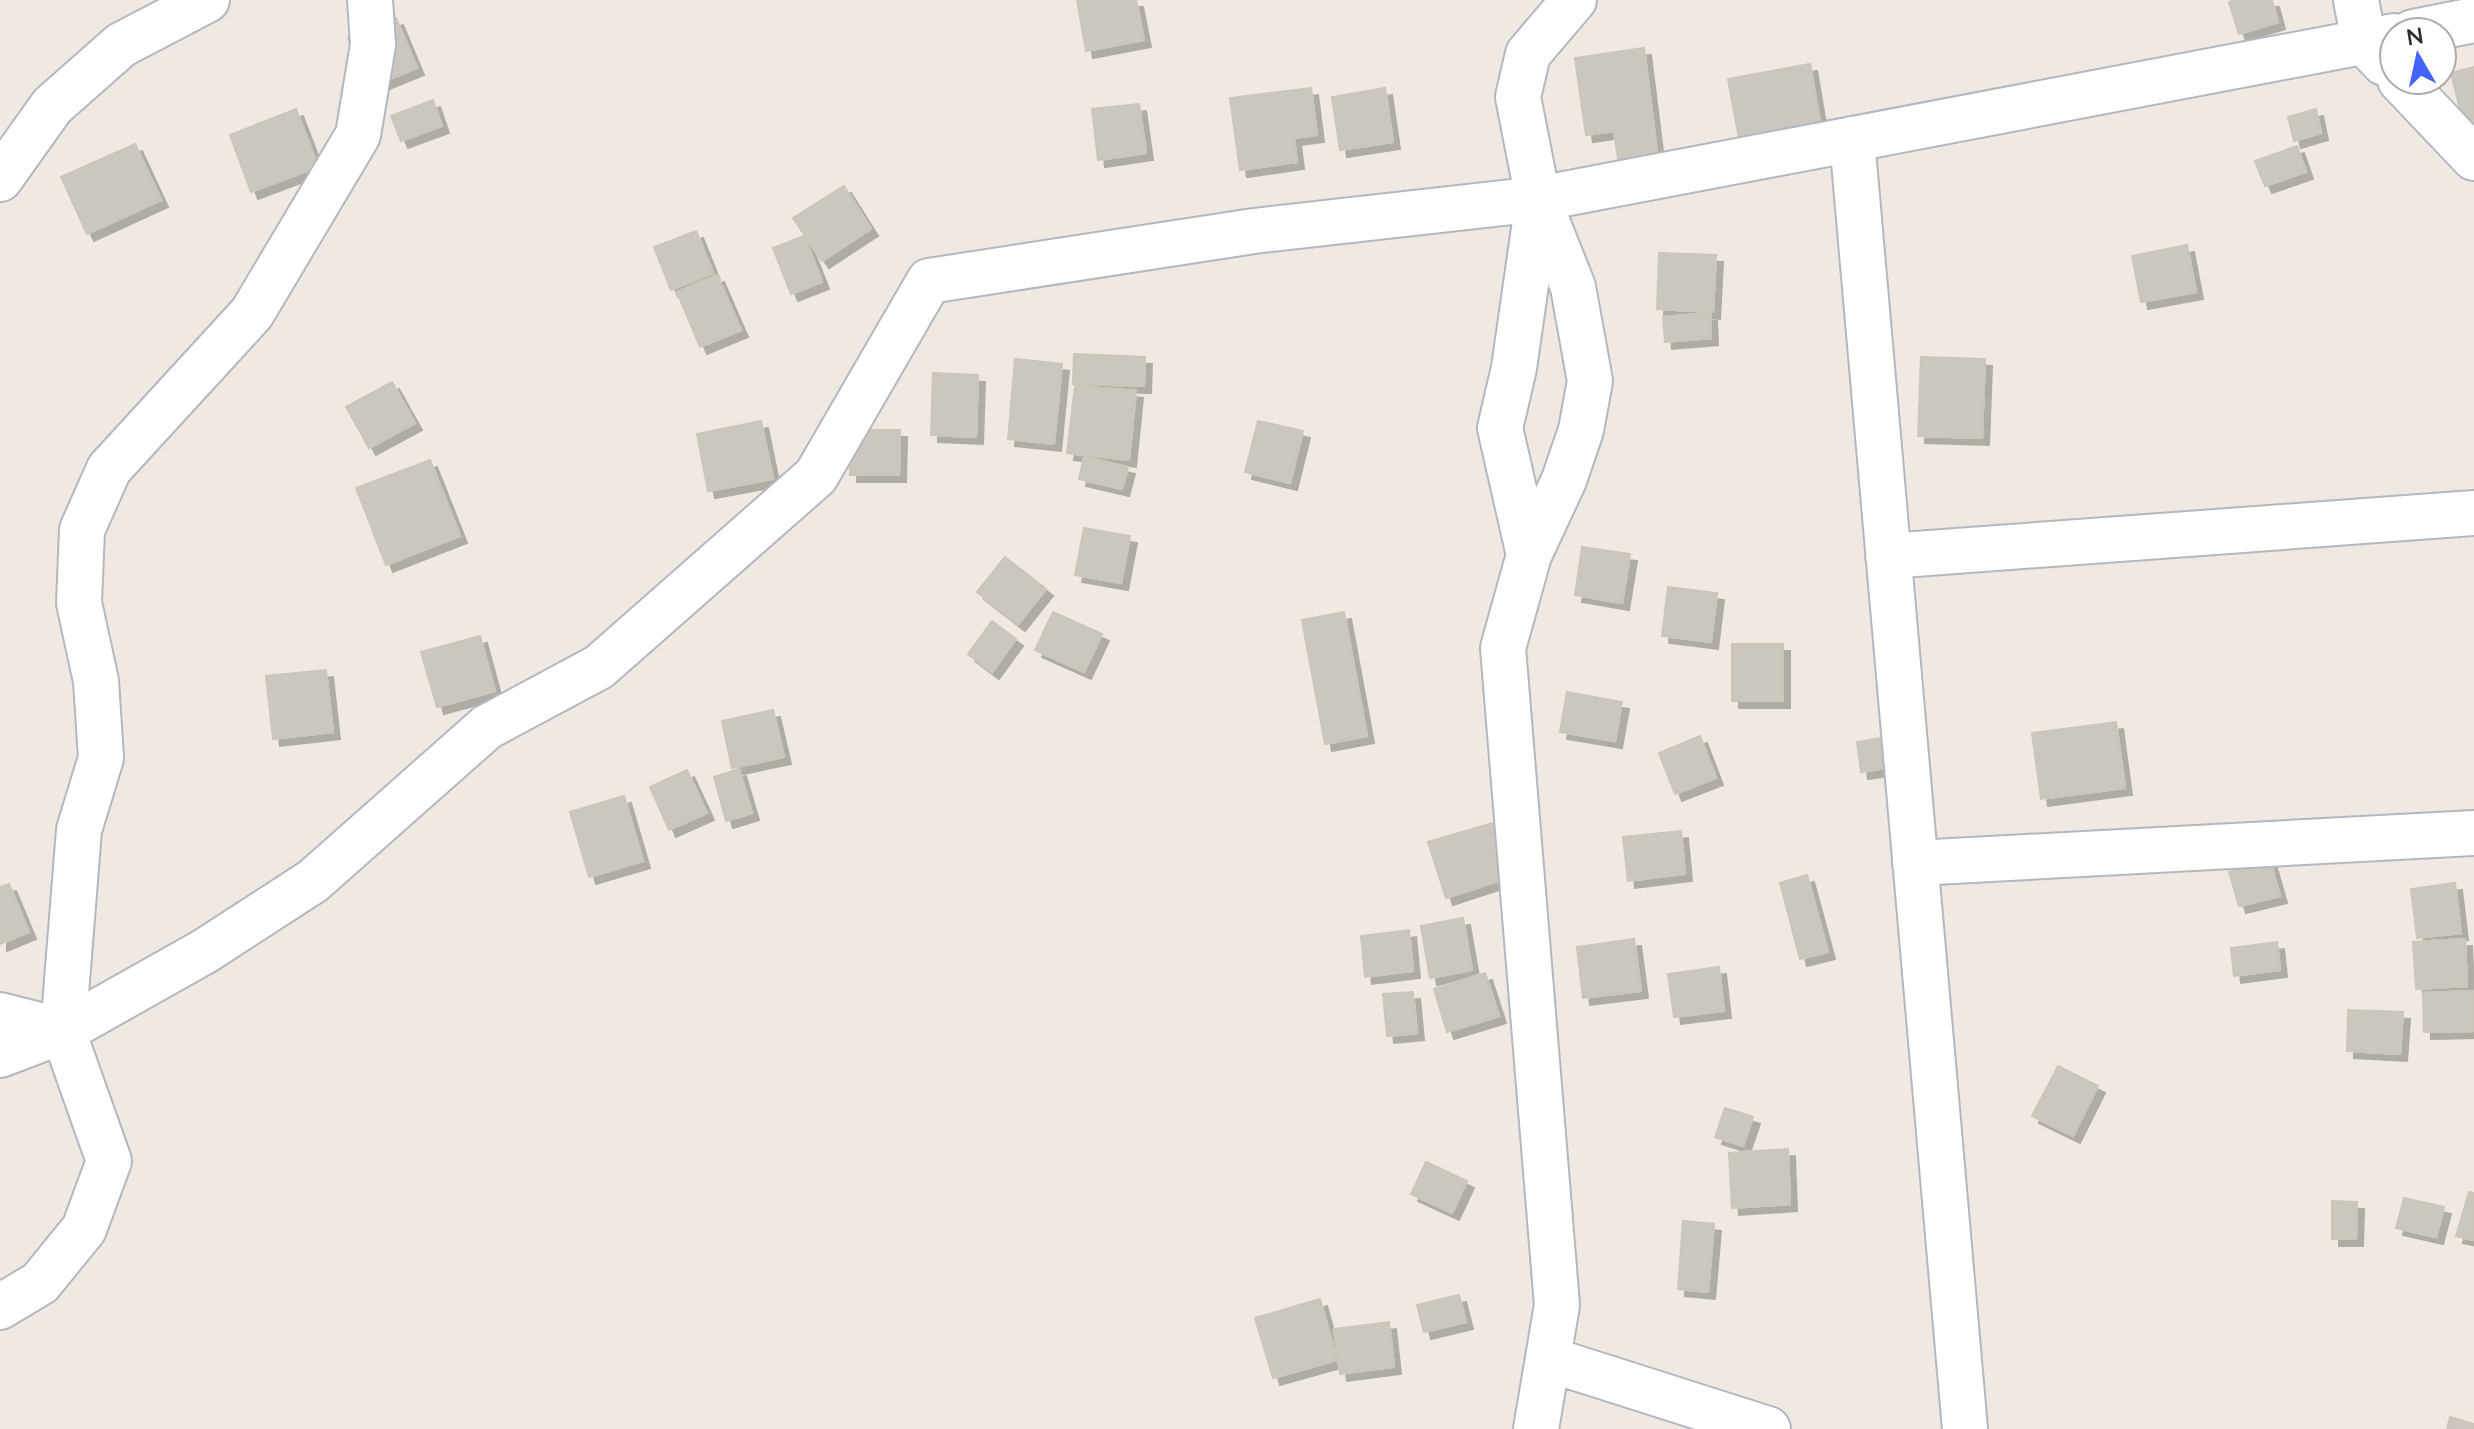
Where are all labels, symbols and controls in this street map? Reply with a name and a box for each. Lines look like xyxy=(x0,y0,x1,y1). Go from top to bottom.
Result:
north arrow xyxy=(2378,16,2458,96)
text: N xyxy=(2404,21,2425,50)

